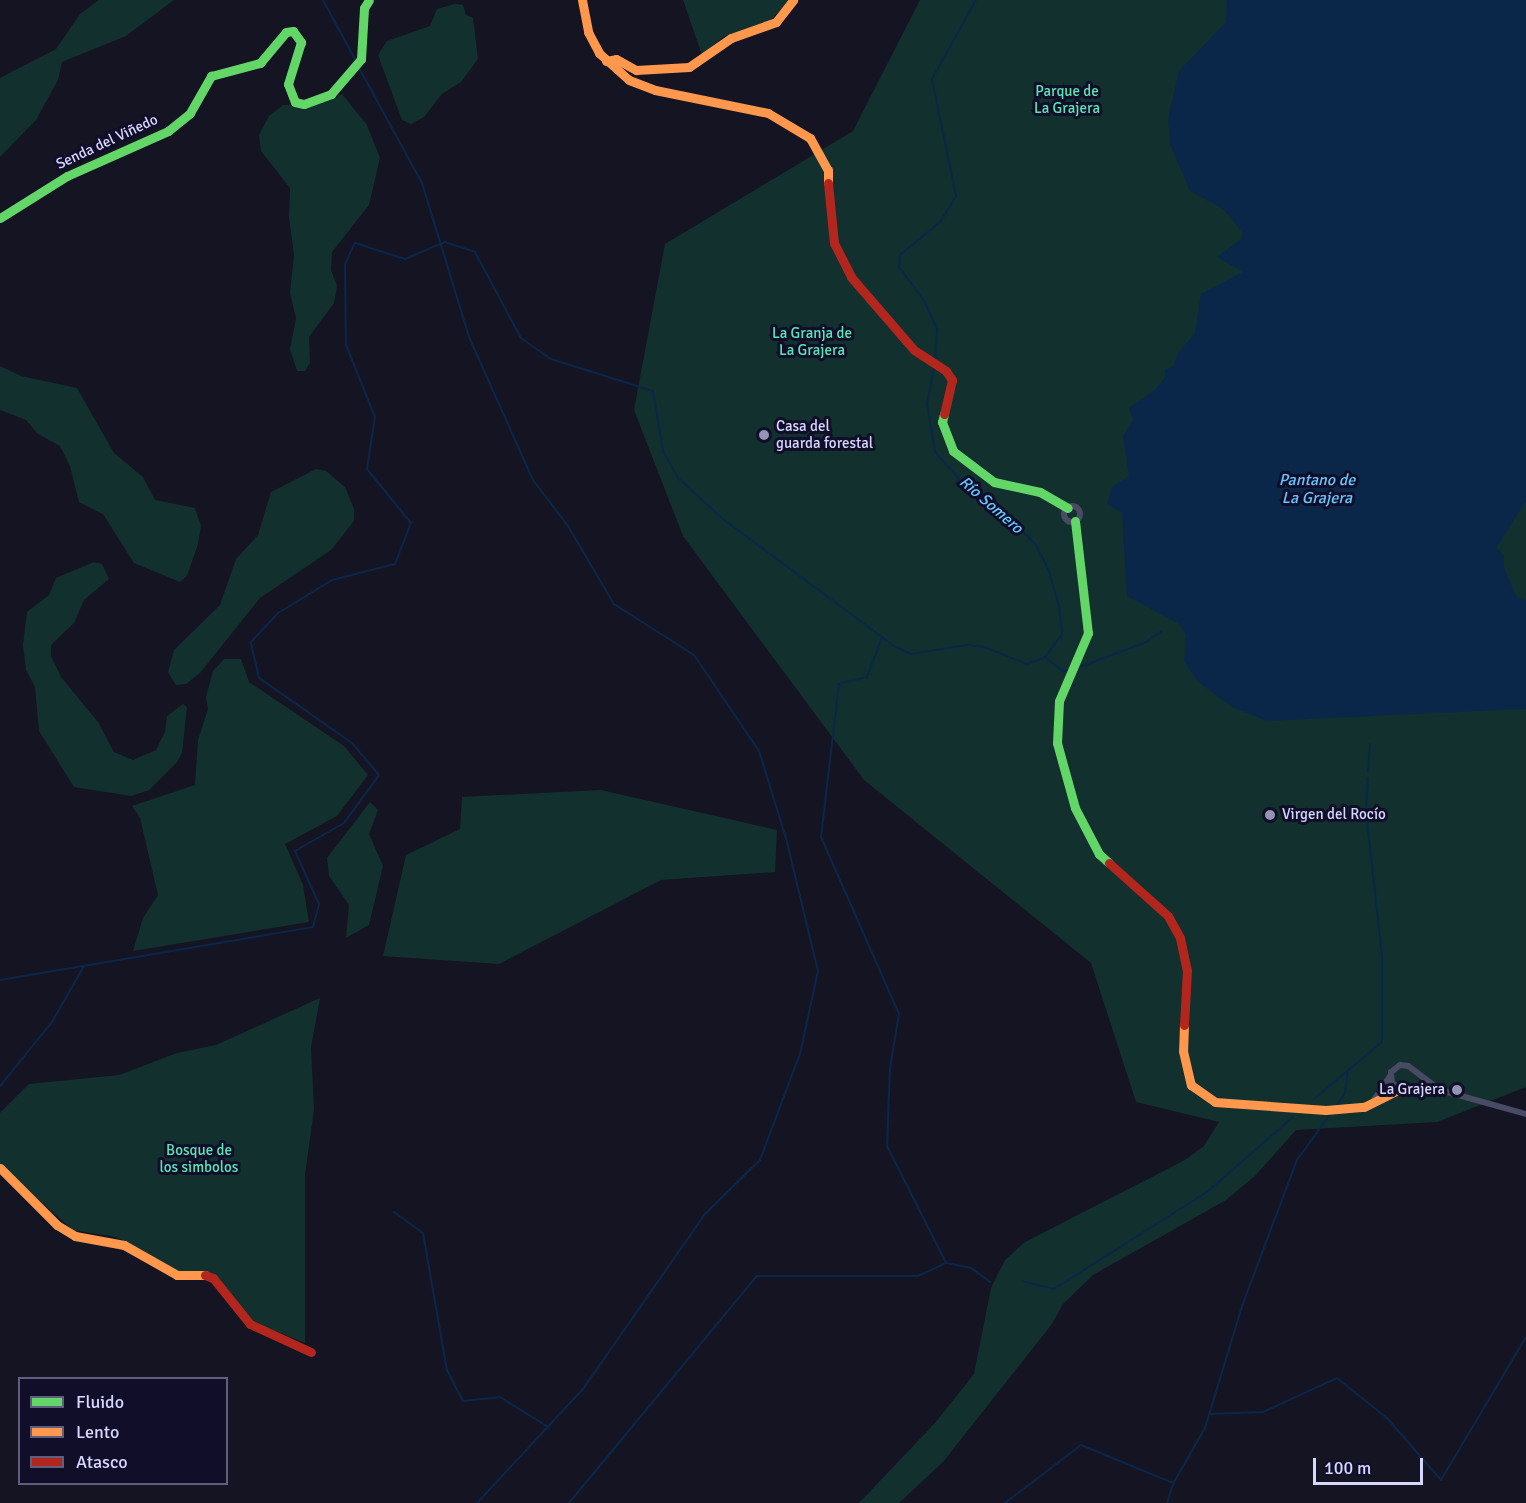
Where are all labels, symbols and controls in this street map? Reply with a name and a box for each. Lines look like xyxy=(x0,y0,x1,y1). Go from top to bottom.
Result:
park label: Parque de La Grajera xyxy=(1034,82,1100,117)
street label: Senda del Viñedo xyxy=(53,111,161,173)
park label: La Granja de La Grajera xyxy=(772,324,852,359)
place label: Casa del guarda forestal xyxy=(776,417,873,452)
marker: Casa del guarda forestal xyxy=(757,428,771,442)
water label: Pantano de La Grajera xyxy=(1279,470,1355,508)
water label: Río Somero xyxy=(955,472,1027,538)
place label: Virgen del Rocío xyxy=(1282,806,1386,824)
marker: Virgen del Rocío xyxy=(1263,808,1277,822)
place label: La Grajera xyxy=(1379,1081,1445,1099)
marker: La Grajera xyxy=(1450,1083,1464,1097)
park label: Bosque de los simbolos xyxy=(160,1141,238,1176)
legend xyxy=(18,1377,228,1485)
text: Fluido xyxy=(76,1391,124,1413)
text: Lento xyxy=(76,1421,119,1443)
scale bar xyxy=(1316,1446,1426,1484)
text: Atasco xyxy=(76,1451,128,1473)
text: 100 m xyxy=(1324,1457,1371,1479)

